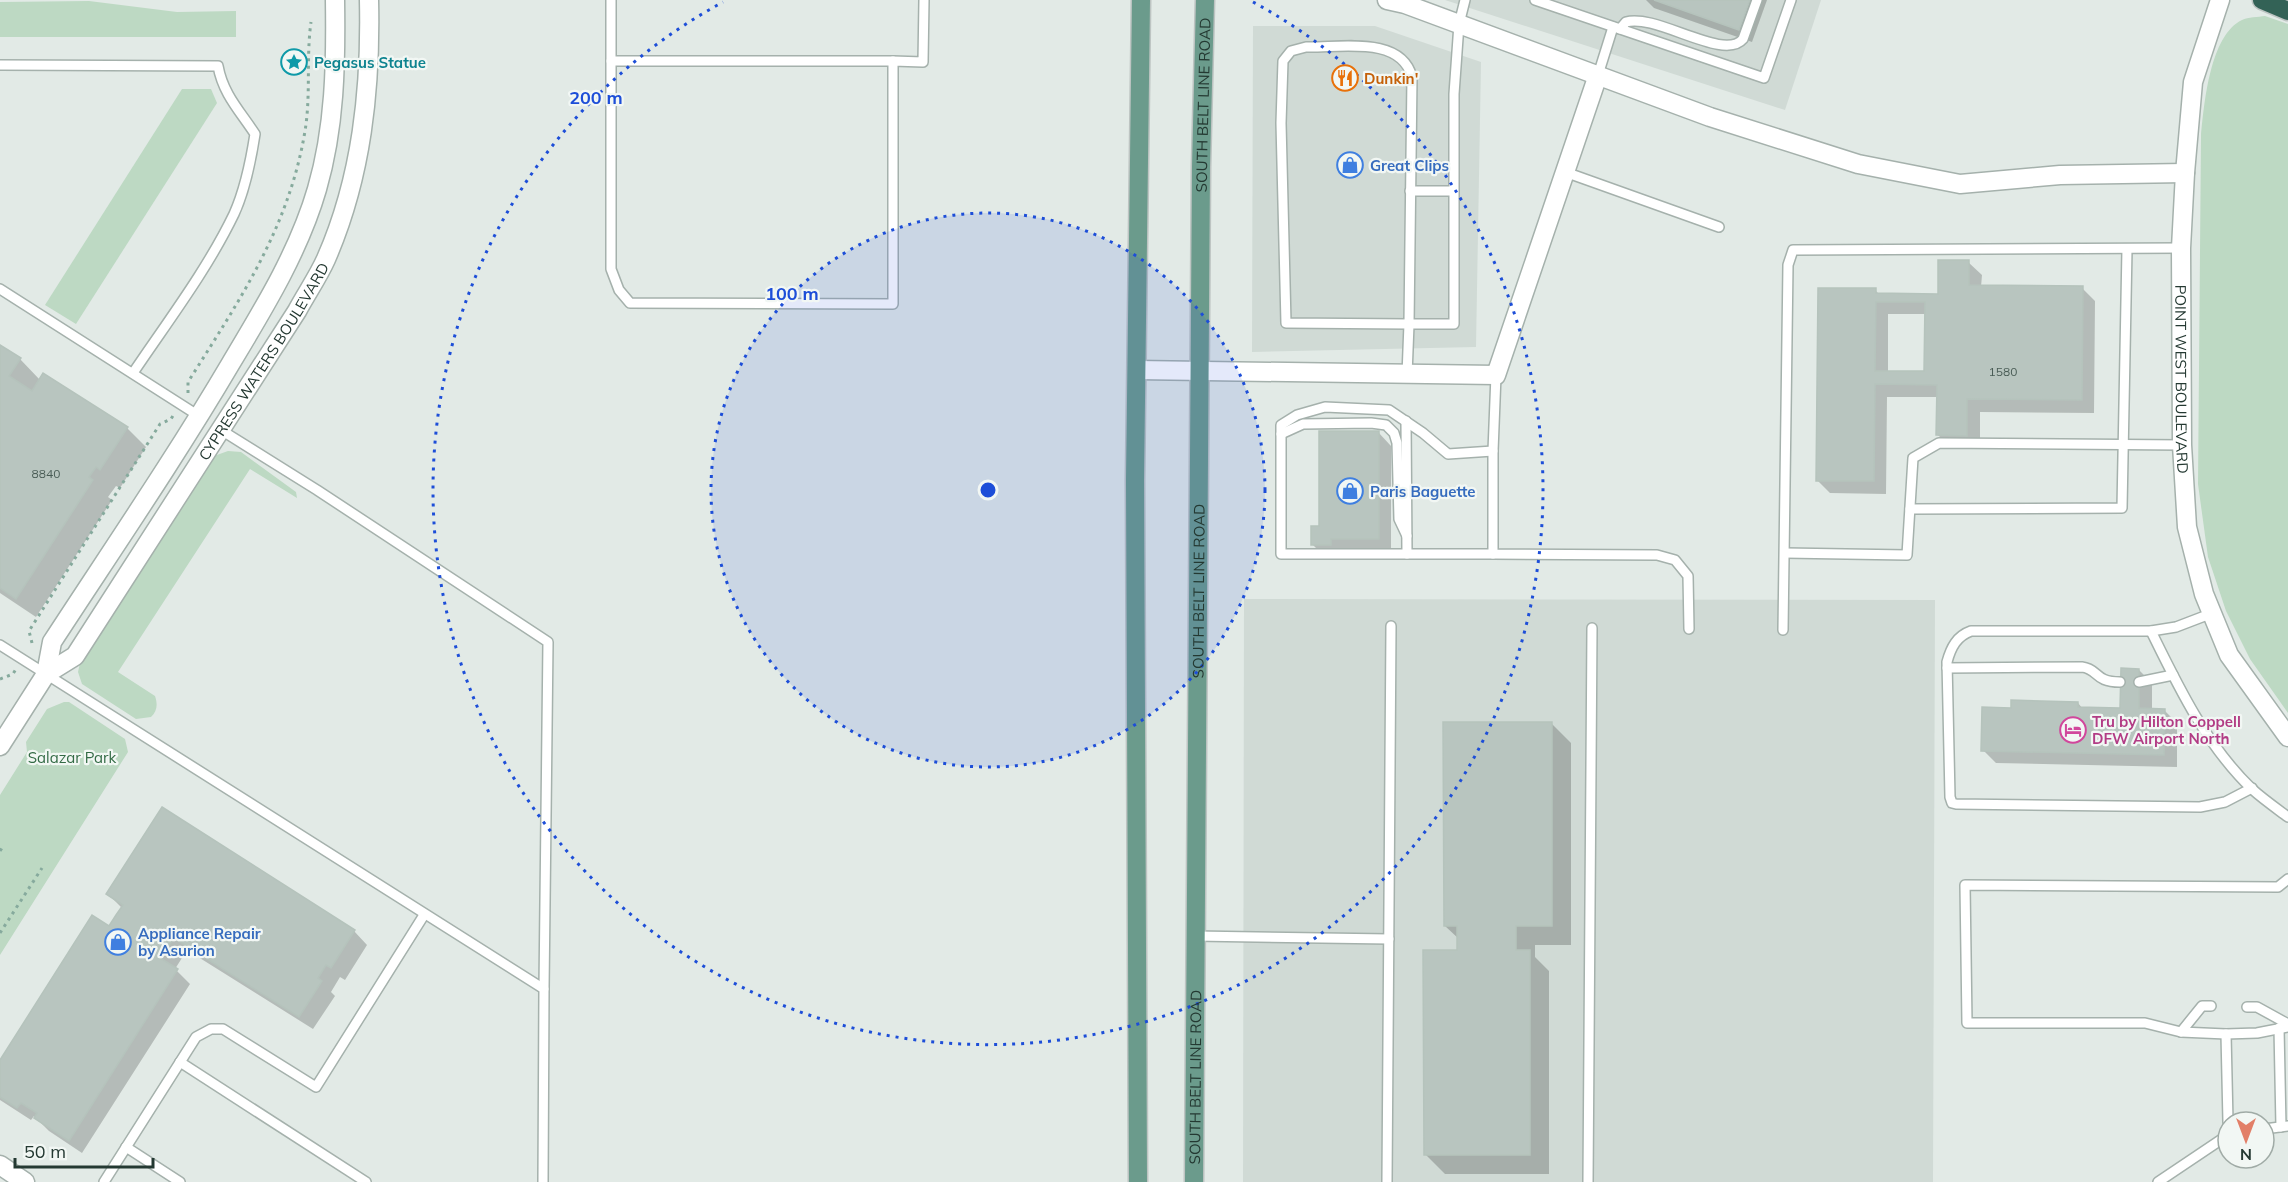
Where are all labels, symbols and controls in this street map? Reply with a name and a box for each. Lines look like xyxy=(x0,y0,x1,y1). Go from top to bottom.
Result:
street label: SOUTH BELT LINE ROAD xyxy=(1191,17,1214,192)
place icon: Pegasus Statue xyxy=(279,47,309,77)
place label: Pegasus Statue xyxy=(314,53,426,72)
restaurant icon: Dunkin' xyxy=(1330,63,1360,93)
place label: Dunkin' xyxy=(1364,69,1418,88)
text: 200 m xyxy=(569,86,623,109)
shop icon: Great Clips xyxy=(1335,150,1365,180)
place label: Great Clips xyxy=(1370,156,1449,175)
street label: CYPRESS WATERS BOULEVARD xyxy=(194,259,332,464)
text: 100 m xyxy=(765,282,819,305)
street label: POINT WEST BOULEVARD xyxy=(2172,285,2193,474)
house number: 1580 xyxy=(1989,364,2017,379)
house number: 8840 xyxy=(32,466,60,481)
shop icon: Paris Baguette xyxy=(1335,476,1365,506)
centre of rings xyxy=(978,480,998,500)
place label: Paris Baguette xyxy=(1370,482,1476,501)
street label: SOUTH BELT LINE ROAD xyxy=(1188,504,1208,678)
place label: Tru by Hilton Coppell DFW Airport North xyxy=(2092,712,2241,748)
hotel icon: Tru by Hilton Coppell DFW Airport North xyxy=(2058,715,2088,745)
park label: Salazar Park xyxy=(28,748,117,767)
place label: Appliance Repair by Asurion xyxy=(138,924,261,960)
shop icon: Appliance Repair by Asurion xyxy=(103,927,133,957)
street label: SOUTH BELT LINE ROAD xyxy=(1185,990,1205,1164)
north arrow xyxy=(2216,1110,2276,1170)
scale bar xyxy=(15,1131,153,1169)
text: 50 m xyxy=(24,1140,66,1163)
text: N xyxy=(2240,1145,2252,1165)

